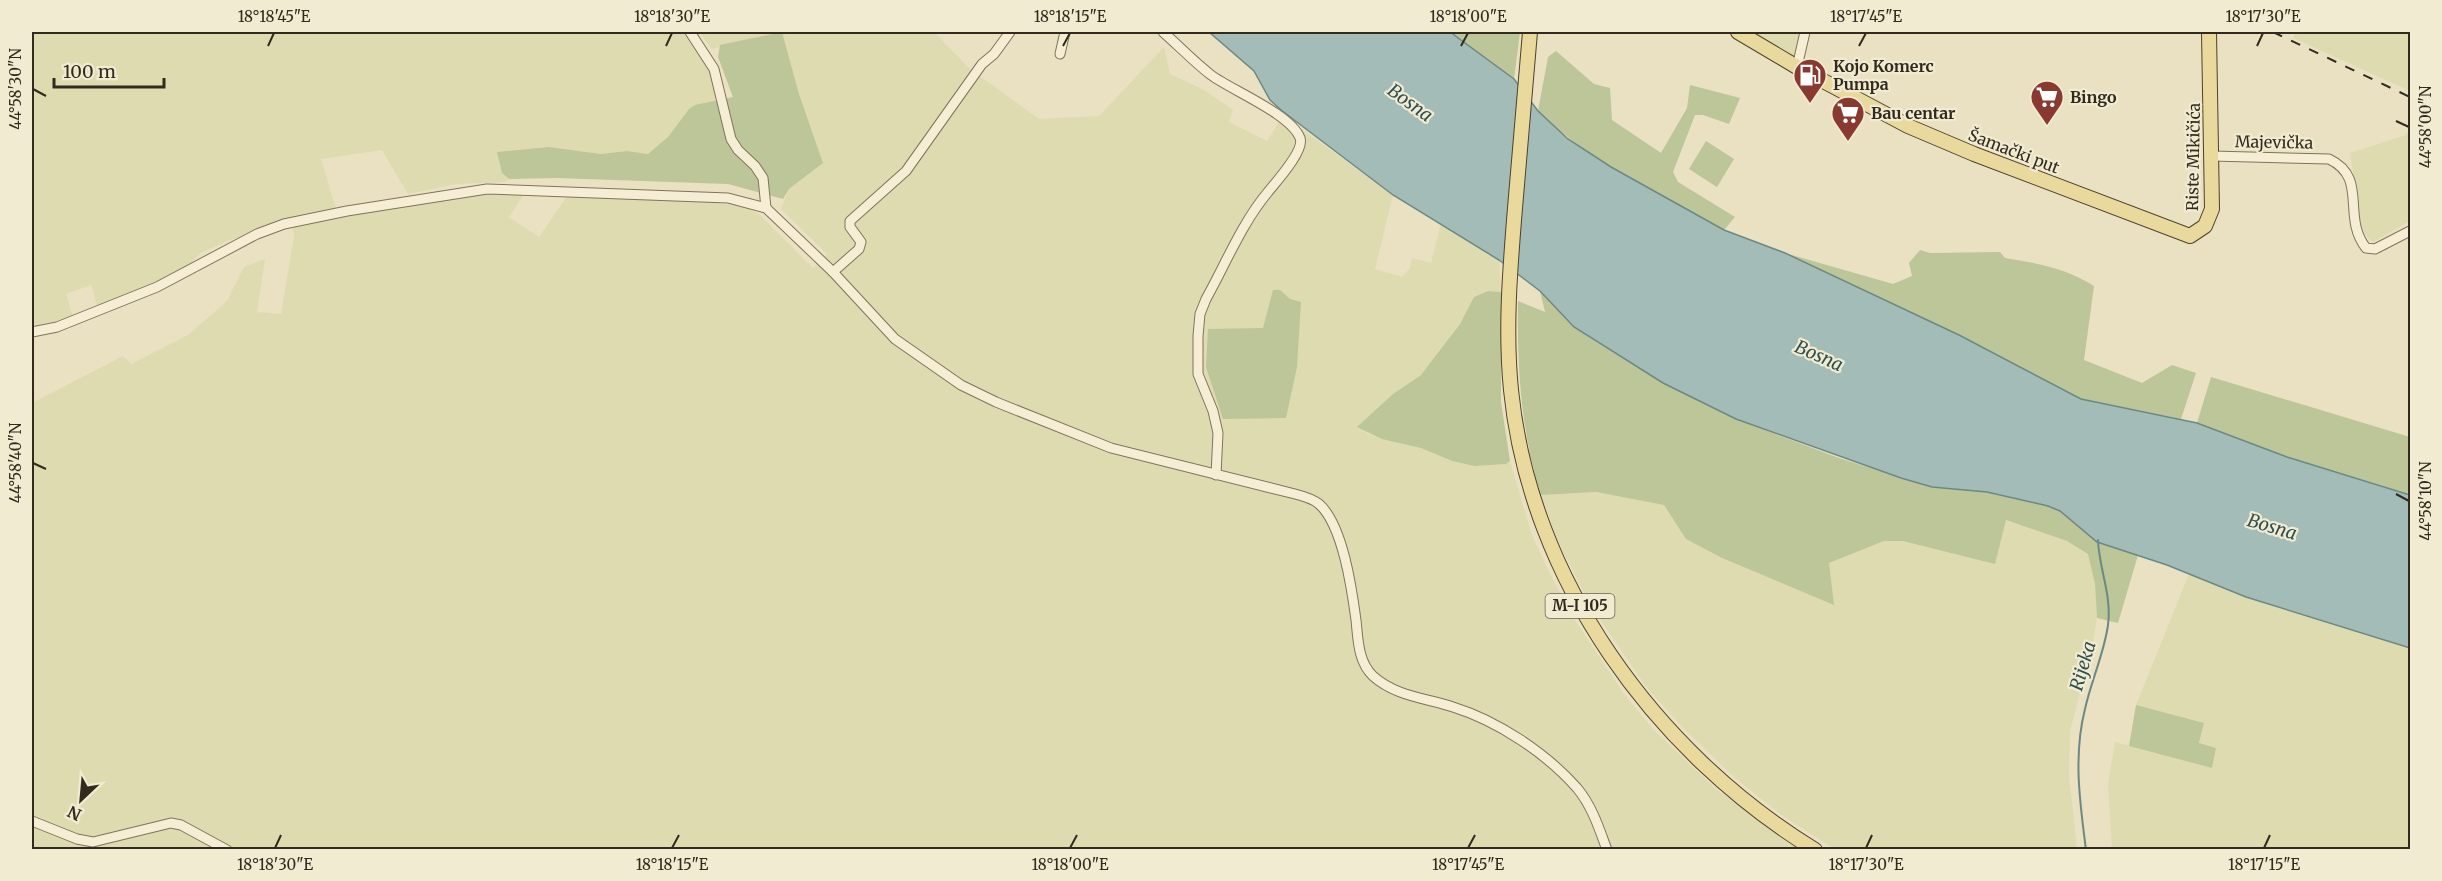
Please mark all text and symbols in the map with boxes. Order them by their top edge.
text: 18°18'45"E [238,7,311,26]
text: 18°18'30"E [634,7,710,26]
text: 18°18'15"E [1034,7,1107,26]
text: 18°18'00"E [1430,7,1507,26]
text: 18°17'45"E [1830,7,1902,26]
text: 18°17'30"E [2225,7,2301,26]
text: 44°58'30"N [6,48,25,130]
scale bar [54,51,164,89]
place label: Kojo Komerc Pumpa [1833,56,1934,94]
fuel station icon: Kojo Komerc Pumpa [1792,57,1828,104]
text: 100 m [63,60,116,83]
water label: Bosna [1383,79,1437,127]
supermarket icon: Bingo [2029,79,2065,126]
text: 44°58'00"N [2416,85,2435,168]
place label: Bingo [2070,87,2117,107]
supermarket icon: Bau centar [1830,95,1866,142]
street label: Riste Mikičića [2182,102,2204,211]
place label: Bau centar [1871,103,1956,123]
street label: Šamački put [1966,124,2063,178]
street label: Majevička [2235,131,2314,153]
water label: Bosna [1792,335,1847,376]
text: 44°58'40"N [6,422,25,503]
text: 44°58'10"N [2416,461,2435,541]
water label: Bosna [2245,508,2300,545]
road number: M-I 105 [1546,594,1614,618]
water label: Rijeka [2064,638,2101,693]
north arrow [51,770,111,830]
text: N [64,802,84,825]
text: 18°18'30"E [237,855,313,874]
text: 18°18'15"E [636,855,709,874]
text: 18°18'00"E [1032,855,1109,874]
text: 18°17'45"E [1432,855,1504,874]
text: 18°17'30"E [1828,855,1904,874]
text: 18°17'15"E [2228,855,2300,874]

